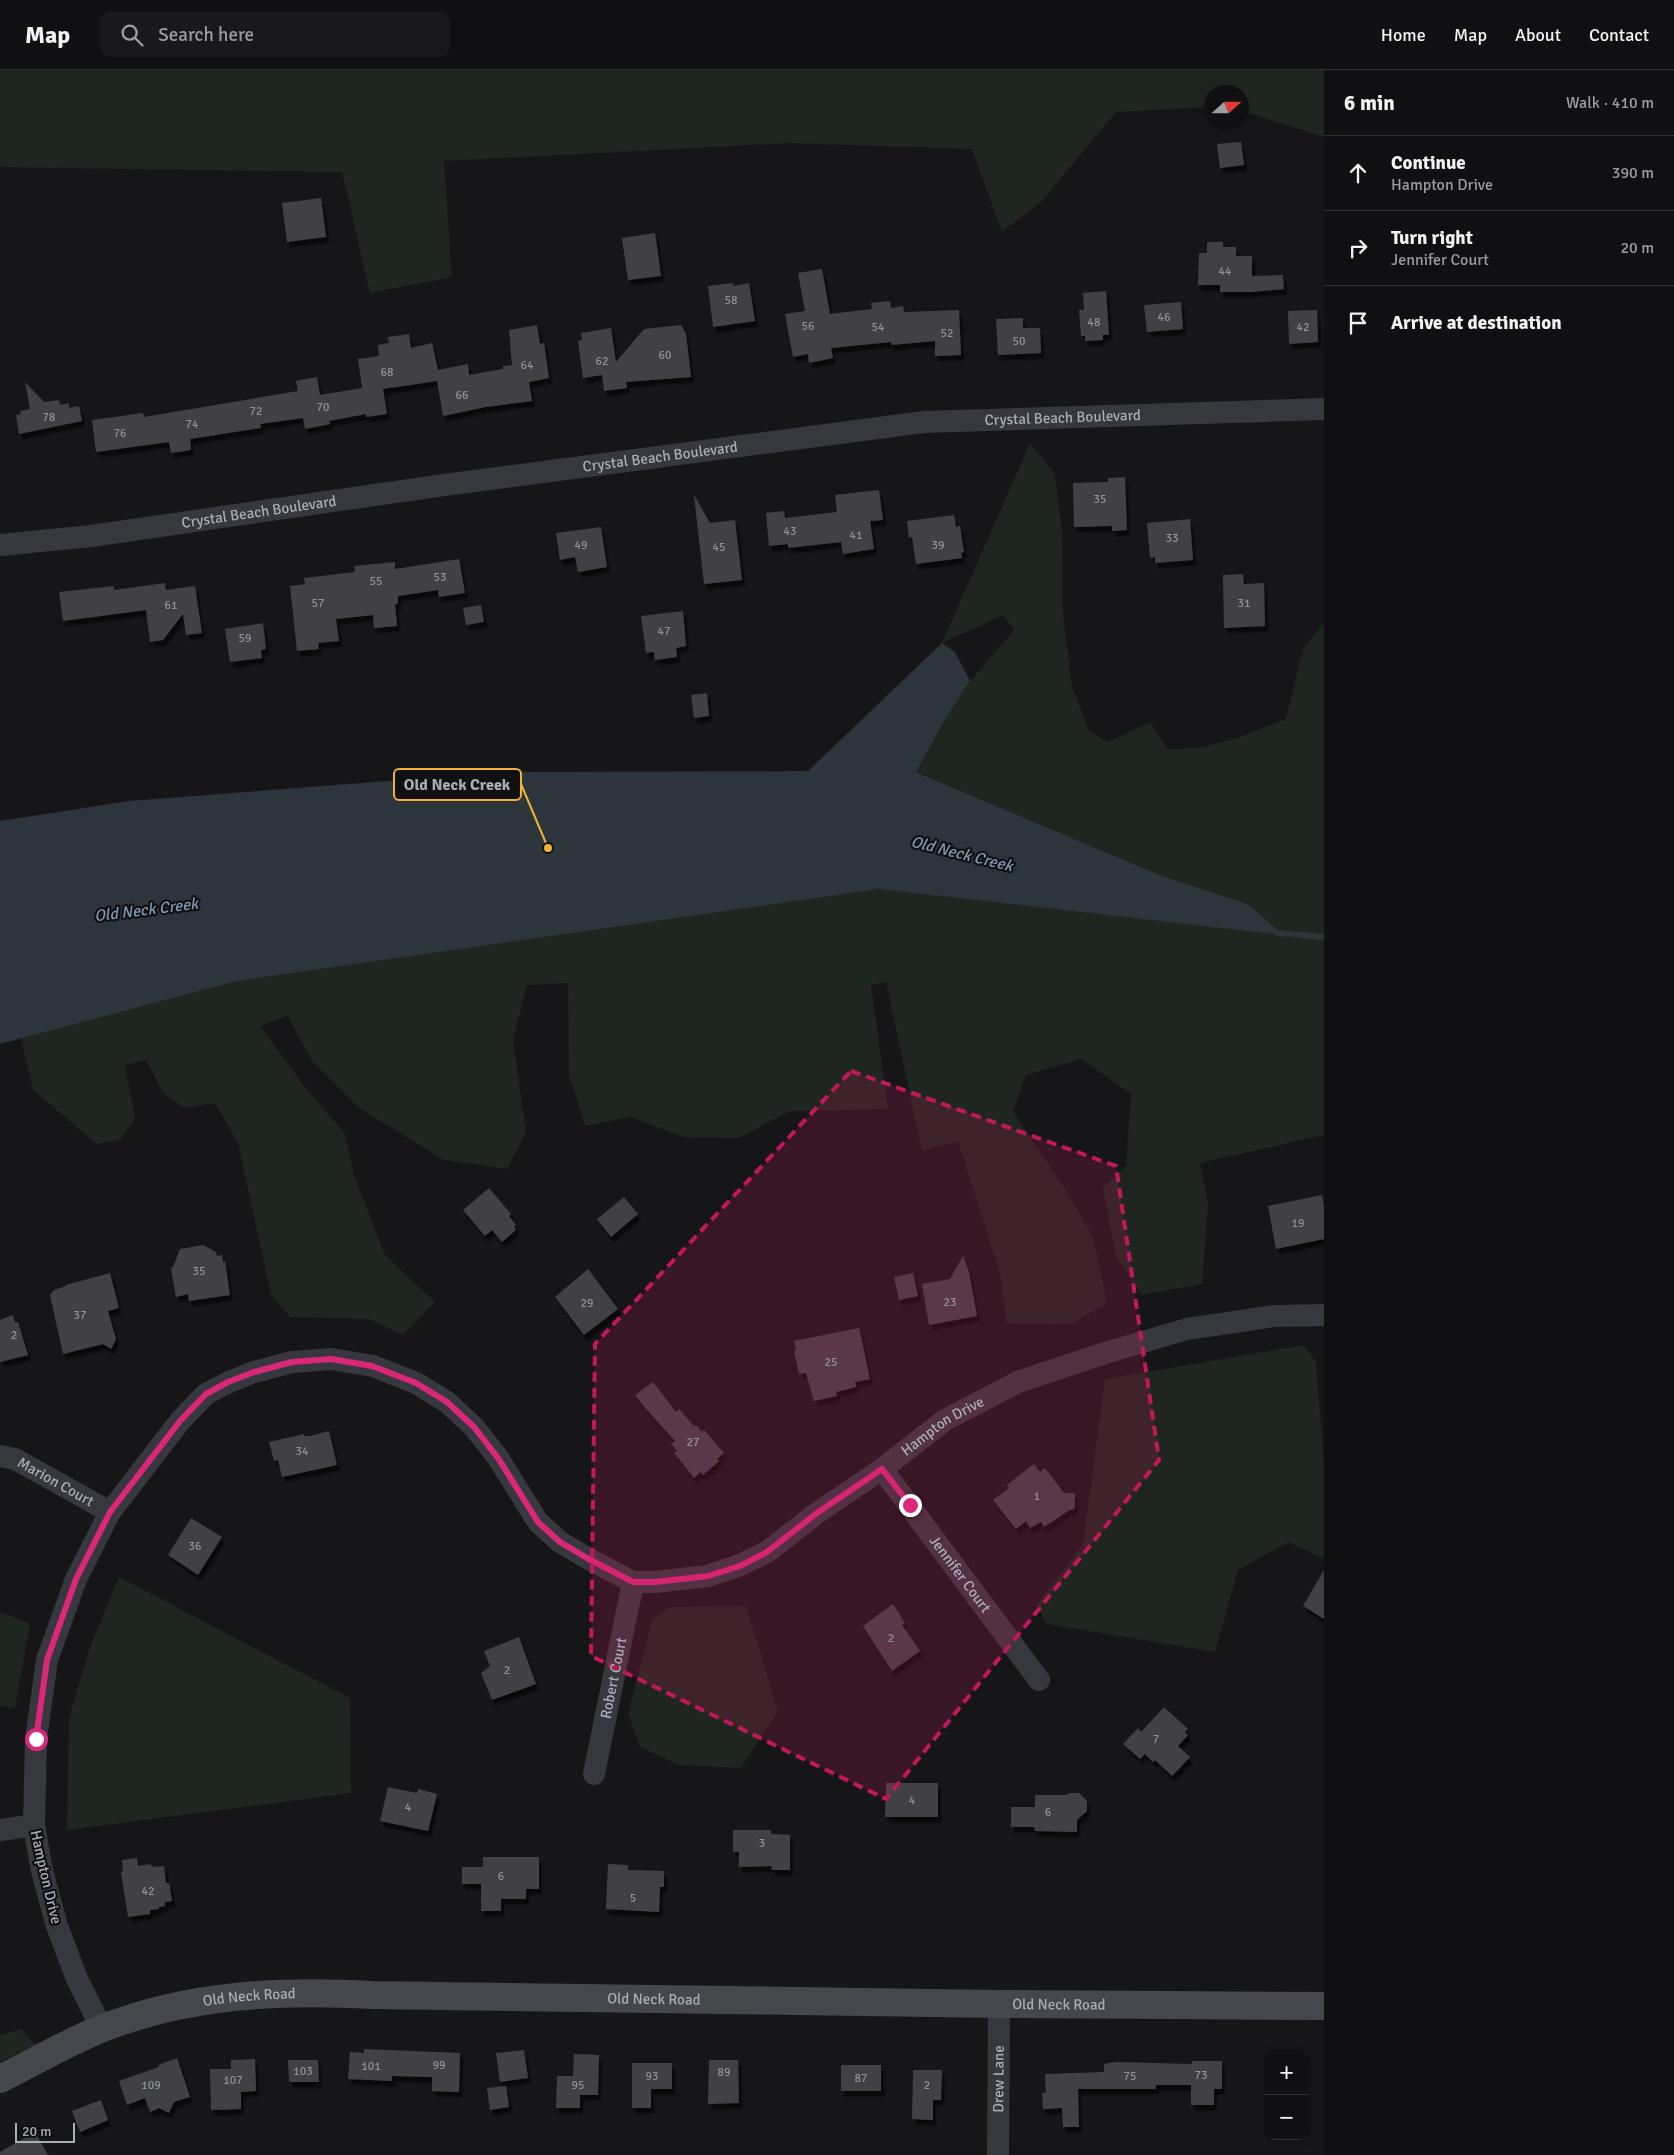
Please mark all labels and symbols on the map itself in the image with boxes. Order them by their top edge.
north arrow [1204,85,1249,130]
house number: 44 [1219,264,1232,279]
house number: 58 [725,293,737,308]
house number: 46 [1158,310,1170,325]
house number: 48 [1088,315,1100,330]
house number: 56 [802,319,814,334]
house number: 54 [872,320,885,335]
house number: 42 [1297,320,1309,335]
house number: 52 [941,326,953,341]
house number: 50 [1013,334,1025,349]
house number: 60 [659,348,671,363]
house number: 62 [596,354,608,369]
house number: 64 [521,358,534,373]
house number: 68 [381,365,393,380]
house number: 66 [456,388,468,403]
house number: 70 [317,400,329,415]
house number: 72 [250,404,262,419]
street label: Crystal Beach Boulevard [984,406,1141,429]
house number: 78 [43,410,55,425]
house number: 74 [186,417,199,432]
house number: 76 [114,426,126,441]
street label: Crystal Beach Boulevard [581,438,739,476]
street label: Crystal Beach Boulevard [180,492,338,532]
house number: 35 [1094,492,1106,507]
house number: 43 [784,524,796,539]
house number: 41 [850,528,862,543]
house number: 33 [1166,531,1178,546]
house number: 49 [575,538,587,553]
house number: 39 [932,538,944,553]
house number: 45 [713,540,725,555]
house number: 53 [434,570,446,585]
house number: 55 [370,574,382,589]
house number: 57 [312,596,324,611]
house number: 31 [1238,596,1250,611]
house number: 61 [165,598,177,613]
house number: 47 [658,624,670,639]
house number: 59 [239,631,251,646]
callout: Old Neck Creek [394,769,521,800]
text: Old Neck Creek [404,775,511,795]
water label: Old Neck Creek [909,832,1017,877]
water label: Old Neck Creek [93,893,201,926]
house number: 19 [1292,1216,1304,1231]
house number: 35 [193,1264,205,1279]
house number: 23 [944,1295,956,1310]
house number: 29 [581,1296,593,1311]
house number: 37 [74,1308,86,1323]
house number: 2 [11,1328,17,1343]
house number: 25 [825,1355,837,1370]
street label: Hampton Drive [898,1392,987,1460]
house number: 27 [687,1435,699,1450]
house number: 34 [296,1444,309,1459]
street label: Marion Court [14,1453,97,1510]
house number: 1 [1034,1489,1040,1504]
route end [899,1494,922,1517]
street label: Jennifer Court [926,1532,995,1616]
house number: 36 [189,1539,201,1554]
house number: 2 [888,1631,894,1646]
street label: Robert Court [596,1636,631,1720]
house number: 2 [504,1663,510,1678]
route start [25,1728,48,1751]
house number: 7 [1153,1732,1159,1747]
house number: 4 [909,1793,916,1808]
house number: 4 [405,1800,412,1815]
house number: 6 [1045,1805,1051,1820]
street label: Hampton Drive [26,1828,66,1926]
house number: 3 [759,1836,765,1851]
house number: 6 [498,1869,504,1884]
house number: 42 [142,1884,154,1899]
house number: 5 [630,1891,636,1906]
street label: Old Neck Road [201,1984,296,2010]
street label: Old Neck Road [607,1989,701,2009]
street label: Old Neck Road [1012,1995,1106,2014]
street label: Drew Lane [989,2045,1008,2113]
house number: 99 [433,2058,445,2073]
house number: 101 [361,2059,381,2074]
house number: 103 [293,2064,313,2079]
house number: 89 [718,2065,730,2080]
house number: 73 [1195,2068,1207,2083]
house number: 93 [646,2069,658,2084]
house number: 75 [1124,2069,1136,2084]
house number: 87 [855,2071,867,2086]
house number: 107 [223,2073,243,2088]
house number: 109 [141,2078,161,2093]
house number: 95 [572,2078,584,2093]
house number: 2 [924,2078,930,2093]
scale bar [15,2120,75,2143]

